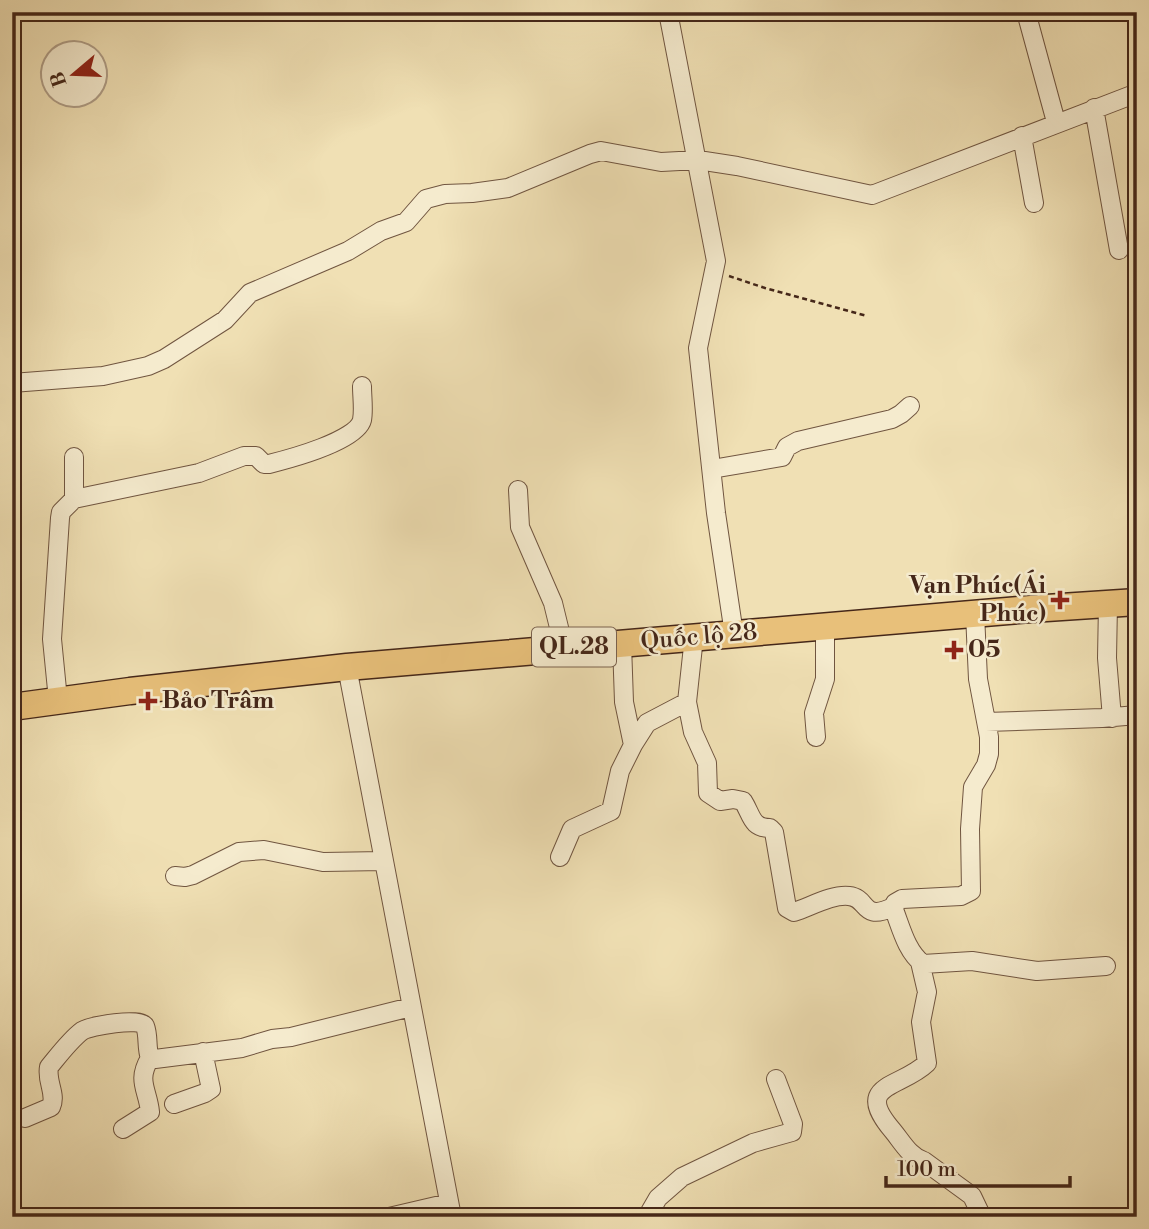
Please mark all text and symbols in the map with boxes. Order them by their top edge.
north arrow [38,38,108,108]
text: B [45,69,73,90]
place label: Vạn Phúc(Ái Phúc) [908,569,1046,629]
marker: Vạn Phúc(Ái Phúc) [1052,592,1068,608]
street label: Quốc lộ 28 [639,617,759,657]
road number: QL.28 [532,628,616,666]
place label: 05 [968,635,1000,665]
marker: 05 [946,642,962,658]
place label: Bảo Trâm [162,686,274,716]
marker: Bảo Trâm [140,693,156,709]
scale bar [886,1145,1070,1189]
text: 100 m [897,1157,956,1183]

